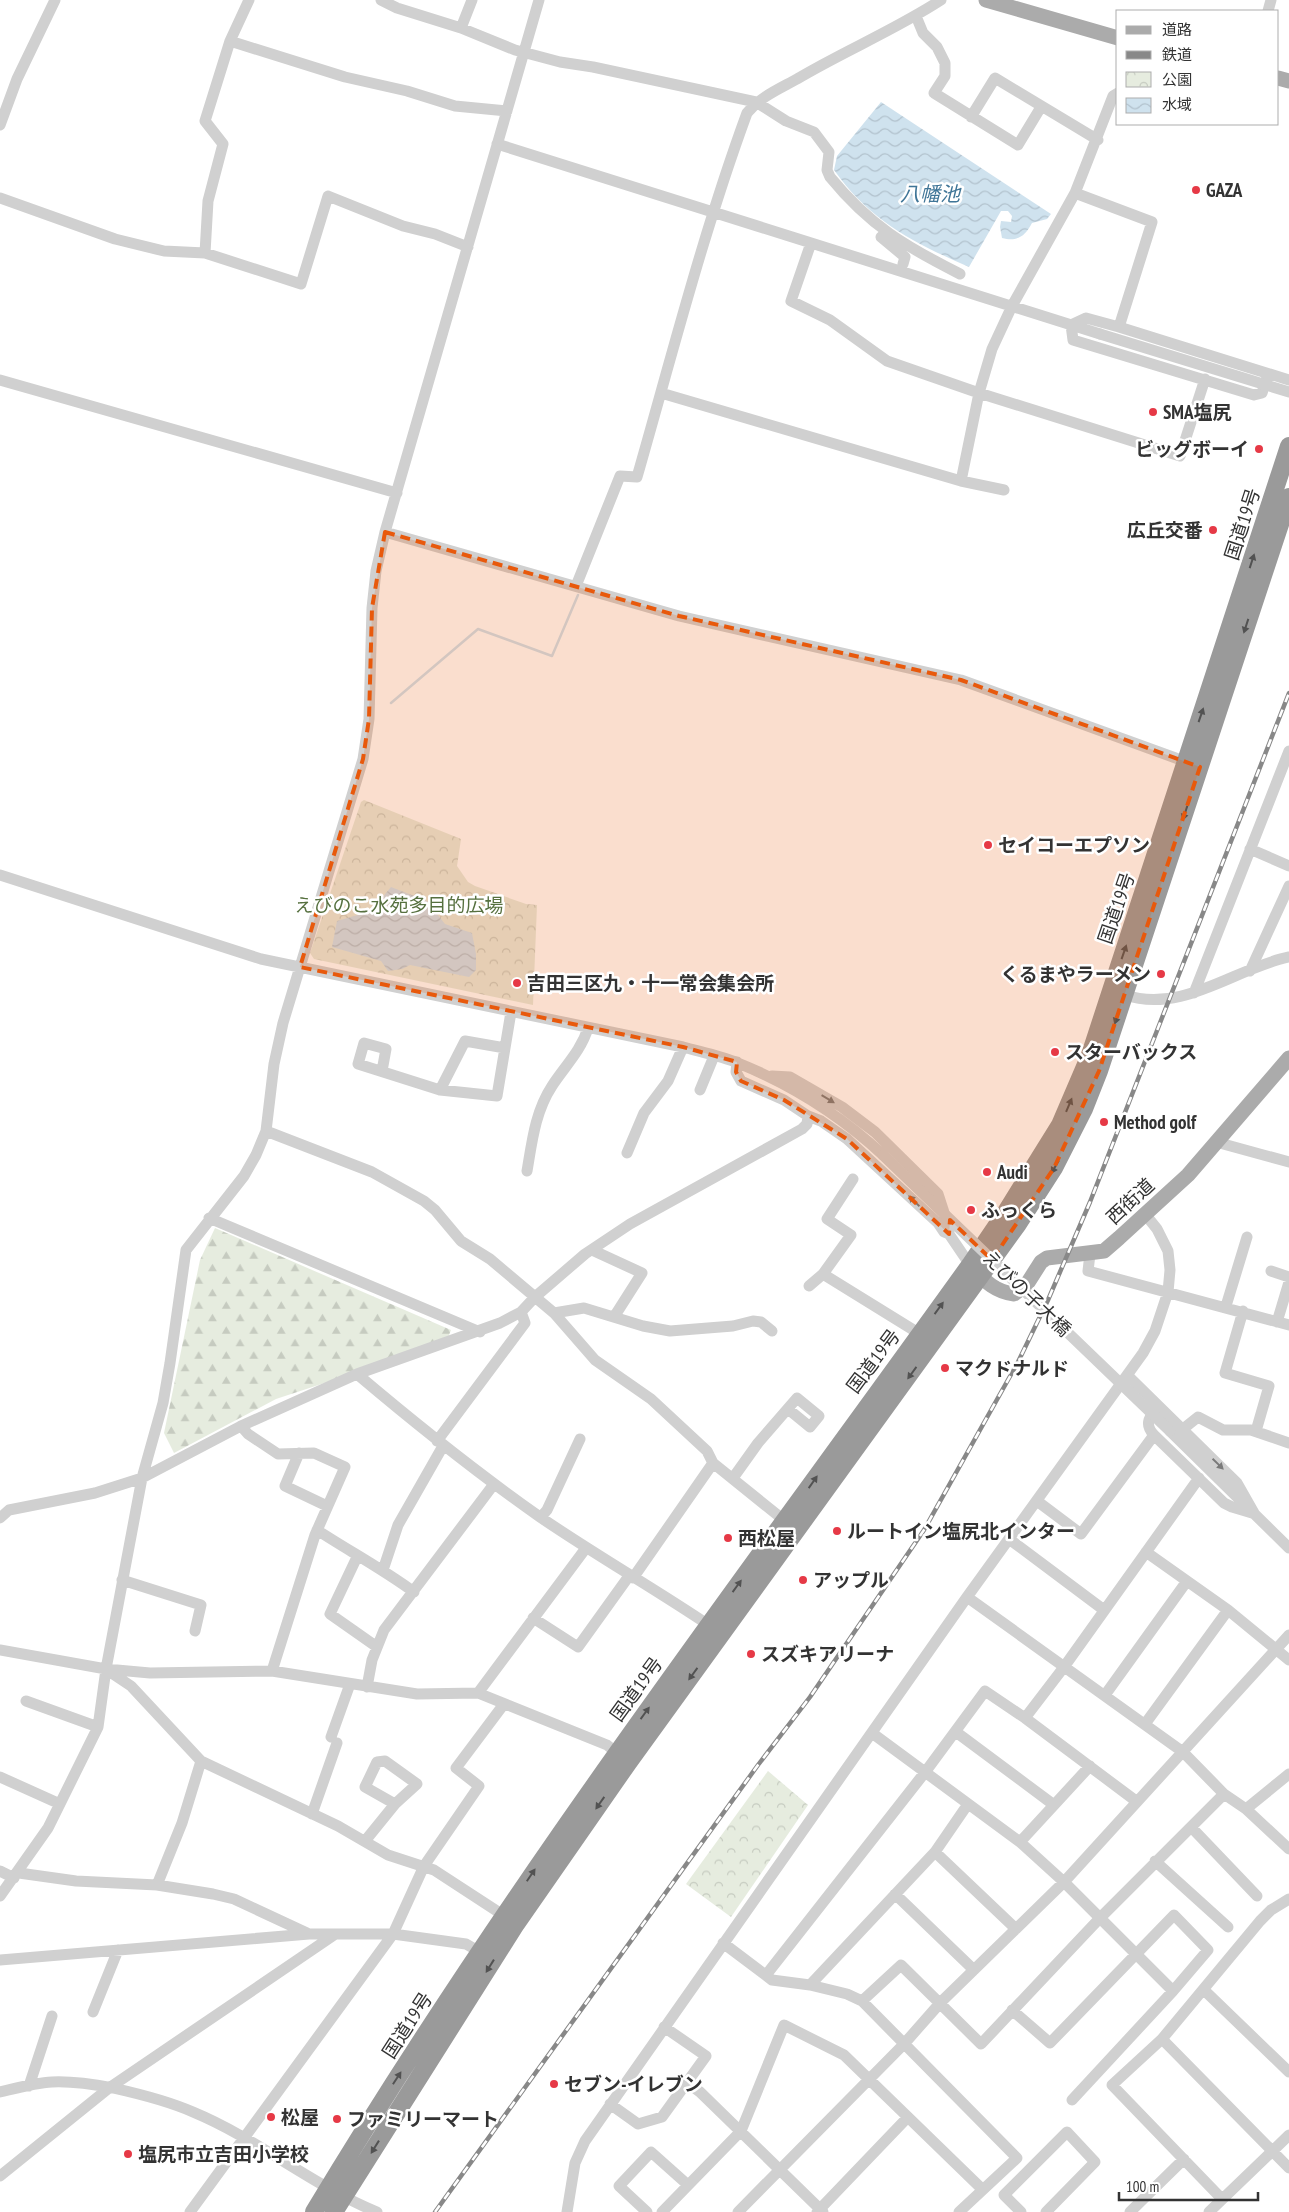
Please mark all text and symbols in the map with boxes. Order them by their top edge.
legend [1116,10,1279,125]
text: 道路 [1162,20,1192,39]
text: 鉄道 [1162,45,1192,64]
text: 公園 [1162,70,1192,89]
text: 水域 [1162,95,1192,114]
place label: GAZA [1206,178,1243,202]
water label: 八幡池 [900,181,962,207]
marker: GAZA [1190,184,1202,196]
place label: SMA塩尻 [1163,400,1231,424]
marker: SMA塩尻 [1147,406,1159,418]
place label: ビッグボーイ [1135,437,1249,461]
marker: ビッグボーイ [1253,443,1265,455]
street label: 国道19号 [1219,485,1265,563]
place label: 広丘交番 [1127,518,1203,542]
marker: 広丘交番 [1207,524,1219,536]
one-way arrow [1249,554,1257,569]
one-way arrow [1242,619,1250,634]
one-way arrow [1197,708,1205,723]
one-way arrow [1180,806,1188,821]
place label: セイコーエプソン [998,833,1150,857]
marker: セイコーエプソン [982,839,994,851]
street label: 国道19号 [1093,869,1139,947]
park label: えびのこ水苑多目的広場 [294,893,504,917]
one-way arrow [1120,944,1128,959]
place label: くるまやラーメン [1000,962,1151,986]
marker: くるまやラーメン [1155,968,1167,980]
place label: 吉田三区九・十一常会集会所 [527,971,774,995]
marker: 吉田三区九・十一常会集会所 [511,977,523,989]
one-way arrow [1113,1010,1121,1025]
place label: スターバックス [1065,1040,1197,1064]
marker: スターバックス [1049,1046,1061,1058]
one-way arrow [822,1094,835,1103]
one-way arrow [1066,1098,1074,1112]
place label: Method golf [1114,1110,1197,1134]
marker: Method golf [1098,1116,1110,1128]
place label: Audi [996,1160,1028,1184]
one-way arrow [1050,1160,1059,1173]
marker: Audi [981,1166,993,1178]
street label: 西街道 [1101,1173,1159,1229]
one-way arrow [909,1195,921,1207]
place label: ふっくら [981,1198,1057,1222]
marker: ふっくら [965,1204,977,1216]
street label: えびの子大橋 [978,1245,1076,1341]
one-way arrow [934,1301,944,1314]
street label: 国道19号 [841,1324,905,1398]
place label: マクドナルド [955,1356,1069,1380]
marker: マクドナルド [939,1362,951,1374]
one-way arrow [907,1366,917,1380]
one-way arrow [1212,1457,1224,1469]
one-way arrow [808,1475,818,1488]
place label: ルートイン塩尻北インター [847,1519,1075,1543]
marker: ルートイン塩尻北インター [831,1525,843,1537]
place label: 西松屋 [738,1526,795,1550]
marker: 西松屋 [722,1532,734,1544]
place label: アップル [813,1568,889,1592]
marker: アップル [797,1574,809,1586]
one-way arrow [732,1580,743,1593]
place label: スズキアリーナ [761,1642,894,1666]
marker: スズキアリーナ [745,1648,757,1660]
street label: 国道19号 [605,1652,667,1726]
one-way arrow [688,1667,698,1680]
one-way arrow [640,1706,650,1720]
one-way arrow [595,1796,605,1810]
one-way arrow [526,1868,536,1882]
one-way arrow [486,1959,495,1972]
street label: 国道19号 [377,1987,437,2063]
one-way arrow [393,2072,402,2085]
place label: セブン-イレブン [564,2072,703,2096]
marker: セブン-イレブン [548,2078,560,2090]
place label: 松屋 [281,2105,319,2129]
place label: ファミリーマート [347,2107,499,2131]
marker: 松屋 [265,2111,277,2123]
marker: ファミリーマート [331,2113,343,2125]
one-way arrow [371,2141,380,2154]
place label: 塩尻市立吉田小学校 [138,2142,309,2166]
marker: 塩尻市立吉田小学校 [122,2148,134,2160]
scale bar [1119,2170,1258,2202]
text: 100 m [1126,2177,1159,2196]

